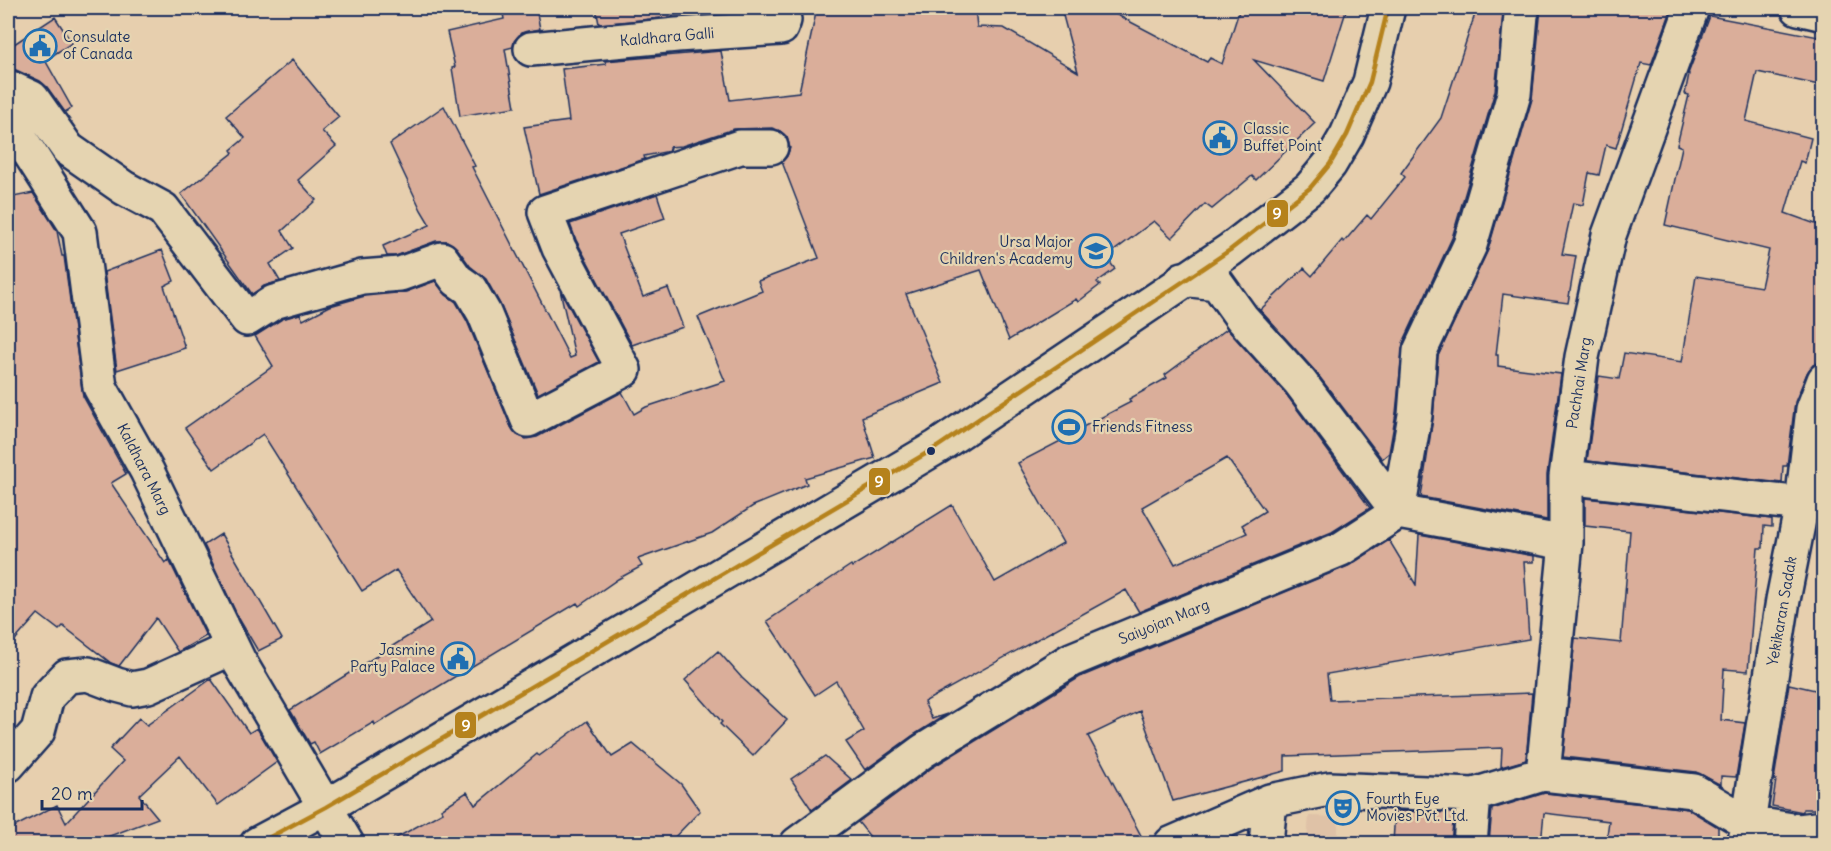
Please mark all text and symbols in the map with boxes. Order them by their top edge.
street label: Kaldhara Galli [619,23,715,50]
place label: Consulate of Canada [63,27,133,63]
public building icon: Consulate of Canada [22,28,58,64]
place label: Classic Buffet Point [1243,119,1322,155]
public building icon: Classic Buffet Point [1202,120,1238,156]
line badge: 9 [1266,199,1289,228]
text: 9 [1272,203,1282,223]
place label: Ursa Major Children's Academy [939,232,1073,268]
school or university icon: Ursa Major Children's Academy [1078,233,1114,269]
street label: Pachhai Marg [1562,336,1595,430]
sports icon: Friends Fitness [1051,409,1087,445]
place label: Friends Fitness [1092,417,1193,436]
street label: Kaldhara Marg [113,420,176,518]
unlabelled marker [925,445,937,457]
line badge: 9 [868,467,891,496]
text: 9 [874,471,884,491]
street label: Yekikaran Sadak [1763,554,1801,667]
street label: Saiyojan Marg [1116,595,1212,648]
place label: Jasmine Party Palace [350,640,435,676]
public building icon: Jasmine Party Palace [440,641,476,677]
line badge: 9 [454,711,477,739]
text: 9 [461,715,471,735]
scale bar [42,773,142,811]
text: 20 m [51,782,93,805]
place label: Fourth Eye Movies Pvt. Ltd. [1366,789,1468,825]
theatre icon: Fourth Eye Movies Pvt. Ltd. [1325,790,1361,826]

